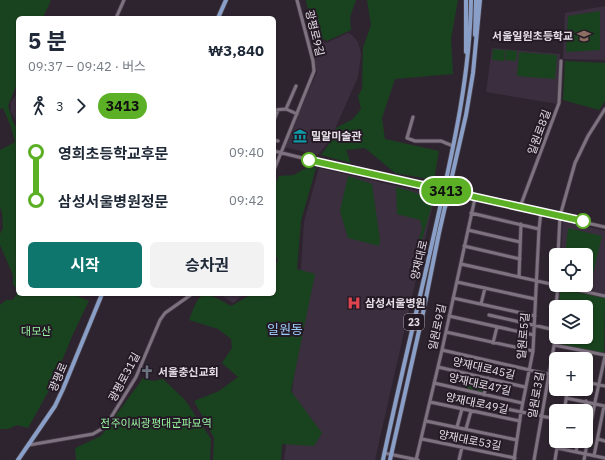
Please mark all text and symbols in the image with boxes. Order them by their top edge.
street label: 광평로9길 [303,8,327,58]
text: 5 분 [28,26,67,55]
school or university icon: 서울일원초등학교 [576,28,592,44]
place label: 서울일원초등학교 [492,29,573,43]
text: ₩3,840 [208,41,264,60]
text: 09:37 – 09:42 · 버스 [28,58,146,75]
icon: walk [28,95,50,117]
icon: forward [70,95,92,117]
text: 3413 [106,97,139,115]
text: 3 [56,98,64,115]
street label: 일원로8길 [524,107,554,157]
museum icon: 밀알미술관 [292,128,308,144]
place label: 밀알미술관 [311,129,362,143]
text: 영희초등학교후문 [58,144,168,163]
text: 09:40 [229,144,264,161]
unlabelled marker [301,152,317,168]
line badge: 3413 [418,178,474,204]
text: 3413 [429,182,463,200]
text: 삼성서울병원정문 [58,192,168,211]
text: 09:42 [229,192,264,209]
unlabelled marker [575,213,591,229]
street label: 양재대로 [408,239,430,281]
button: 시작 [28,242,142,288]
button: 승차권 [150,242,264,288]
map controls [549,248,593,448]
button: locate [549,248,593,292]
hospital icon: 삼성서울병원 [346,295,362,311]
place label: 삼성서울병원 [365,296,426,310]
button: layers [549,300,593,344]
street label: 일원로9길 [425,303,449,351]
street label: 일원로5길 [514,312,532,360]
road number: 23 [404,314,424,330]
district label: 일원동 [267,321,303,338]
park label: 대모산 [21,324,51,338]
street label: 광평로31길 [105,350,143,404]
button: + [549,352,593,396]
street label: 양재대로45길 [451,354,517,382]
street label: 광평로 [46,360,70,394]
church icon: 서울충신교회 [139,364,155,380]
place label: 서울충신교회 [158,365,219,379]
street label: 양재대로47길 [447,370,513,398]
street label: 일원로3길 [525,371,547,419]
street label: 양재대로49길 [444,390,510,416]
button: − [549,404,593,448]
park label: 전주이씨광평대군파묘역 [100,416,212,430]
street label: 양재대로53길 [437,427,503,453]

